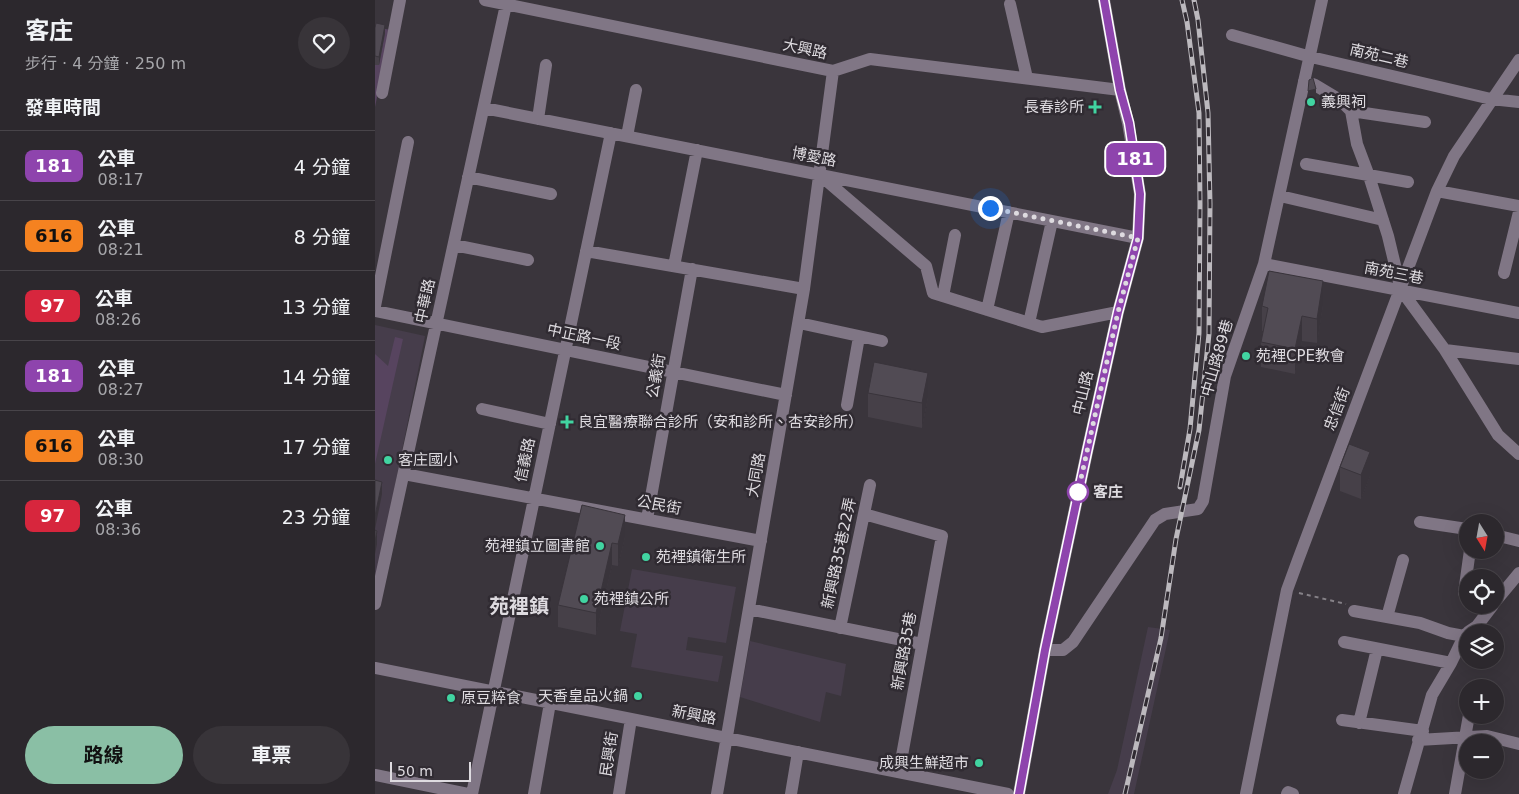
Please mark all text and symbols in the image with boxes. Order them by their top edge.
text: 客庄 [25,17,73,45]
button: heart [298,17,350,69]
street label: 大興路 [781,36,829,62]
street label: 南苑二巷 [1348,40,1410,72]
text: 步行 · 4 分鐘 · 250 m [25,54,186,73]
place label: 義興祠 [1321,93,1366,111]
text: 發車時間 [25,96,101,118]
marker: 義興祠 [1305,96,1317,108]
place label: 長春診所 [1024,98,1084,116]
marker: 長春診所 [1088,100,1102,114]
line badge: 181 [1106,143,1164,175]
street label: 博愛路 [790,144,838,170]
text: 公車 [98,147,136,169]
text: 181 [1116,148,1154,169]
text: 181 [35,155,73,176]
text: 4 分鐘 [294,156,350,178]
text: 08:17 [98,170,144,189]
your location [978,196,1003,221]
text: 公車 [98,217,136,239]
text: 616 [35,225,73,246]
text: 8 分鐘 [294,226,350,248]
text: 08:21 [98,240,144,259]
street label: 南苑三巷 [1363,258,1425,288]
street label: 中華路 [412,277,438,325]
text: 公車 [95,287,133,309]
text: 97 [40,295,65,316]
text: 13 分鐘 [282,296,350,318]
text: 08:26 [95,310,141,329]
street label: 中山路89巷 [1197,318,1237,398]
street label: 中正路一段 [545,320,623,354]
place label: 苑裡CPE教會 [1256,347,1345,365]
marker: 苑裡CPE教會 [1240,350,1252,362]
street label: 公義街 [643,352,669,400]
text: 公車 [98,357,136,379]
text: 181 [35,365,73,386]
text: 14 分鐘 [282,366,350,388]
street label: 中山路 [1069,369,1097,417]
text: 08:27 [98,380,144,399]
street label: 忠信街 [1321,385,1353,433]
place label: 良宜醫療聯合診所（安和診所、杏安診所） [578,413,863,431]
marker: 良宜醫療聯合診所（安和診所、杏安診所） [560,415,574,429]
text: 公車 [98,427,136,449]
text: 616 [35,435,73,456]
text: 17 分鐘 [282,436,350,458]
street label: 信義路 [512,436,538,484]
text: 08:30 [98,450,144,469]
place label: 客庄國小 [398,451,458,469]
street label: 大同路 [743,451,769,499]
marker: 客庄國小 [382,454,394,466]
marker: 客庄 [1067,481,1089,503]
place label: 客庄 [1093,483,1123,501]
street label: 公民街 [635,492,683,518]
street label: 新興路35巷22弄 [818,496,860,610]
text: 公車 [95,497,133,519]
text: 97 [40,505,65,526]
text: 23 分鐘 [282,506,350,528]
north arrow [1459,514,1504,559]
map controls [1459,514,1504,779]
text: 08:36 [95,520,141,539]
place label: 苑裡鎮立圖書館 [485,537,590,555]
marker: 苑裡鎮立圖書館 [594,540,606,552]
place label: 苑裡鎮衛生所 [656,548,746,566]
marker: 苑裡鎮衛生所 [640,551,652,563]
button: locate [1459,569,1504,614]
place label: 苑裡鎮公所 [594,590,669,608]
marker: 苑裡鎮公所 [578,593,590,605]
district label: 苑裡鎮 [489,594,549,618]
street label: 新興路35巷 [888,610,920,692]
button: layers [1459,624,1504,669]
button: + [1459,679,1504,724]
place label: 天香皇品火鍋 [538,687,628,705]
place label: 原豆粹食 [461,689,521,707]
marker: 天香皇品火鍋 [632,690,644,702]
marker: 原豆粹食 [445,692,457,704]
street label: 新興路 [670,702,718,728]
button: 路線 [25,726,183,784]
button: 車票 [193,726,350,784]
street label: 民興街 [597,730,621,778]
button: − [1459,734,1504,779]
place label: 成興生鮮超市 [879,754,969,772]
marker: 成興生鮮超市 [973,757,985,769]
scale bar [390,759,471,782]
text: 50 m [397,763,433,779]

